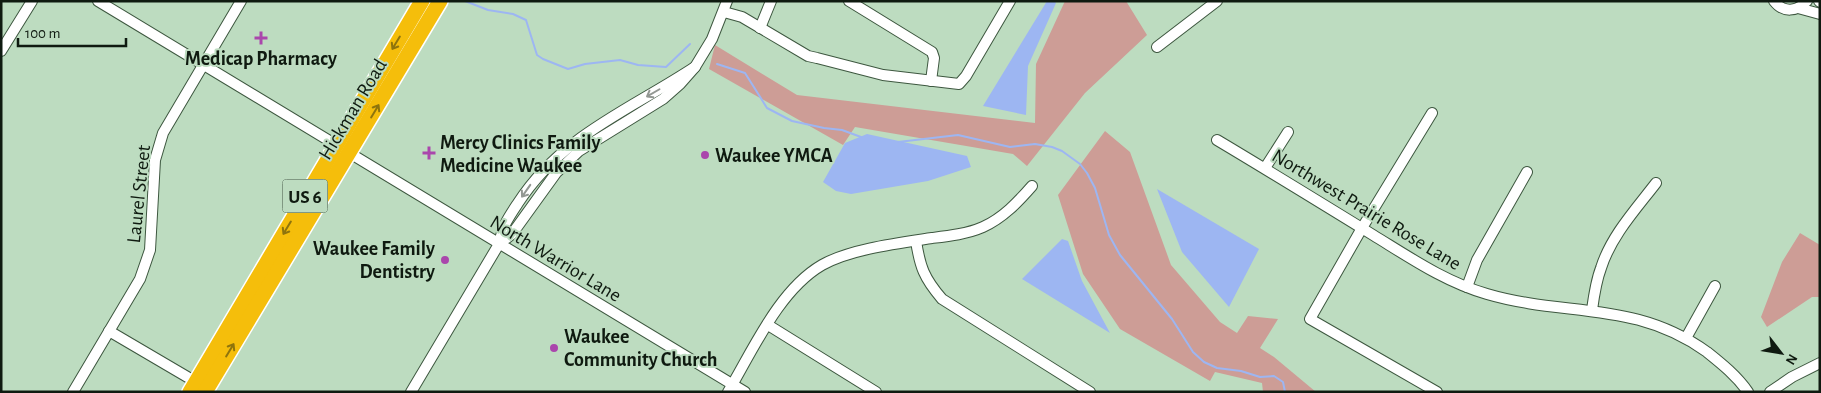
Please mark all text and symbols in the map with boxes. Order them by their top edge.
scale bar [18,15,125,47]
text: 100 m [25,26,60,41]
marker: Medicap Pharmacy [255,32,267,44]
one-way arrow [391,35,401,49]
place label: Medicap Pharmacy [185,49,337,69]
street label: Hickman Road [315,56,391,163]
one-way arrow [647,88,661,98]
one-way arrow [370,105,380,119]
place label: Mercy Clinics Family Medicine Waukee [440,133,601,176]
street label: Laurel Street [124,143,154,244]
marker: Mercy Clinics Family Medicine Waukee [422,146,436,160]
place label: Waukee YMCA [715,146,833,166]
street label: Northwest Prairie Rose Lane [1269,146,1464,274]
marker: Waukee YMCA [699,149,711,161]
road number: US 6 [282,180,328,212]
one-way arrow [521,184,531,198]
street label: North Warrior Lane [486,212,625,306]
one-way arrow [281,220,291,234]
place label: Waukee Family Dentistry [313,239,435,282]
marker: Waukee Family Dentistry [439,254,451,266]
place label: Waukee Community Church [564,327,717,370]
north arrow [1756,328,1806,378]
marker: Waukee Community Church [548,342,560,354]
one-way arrow [226,344,236,358]
text: N [1783,351,1800,367]

